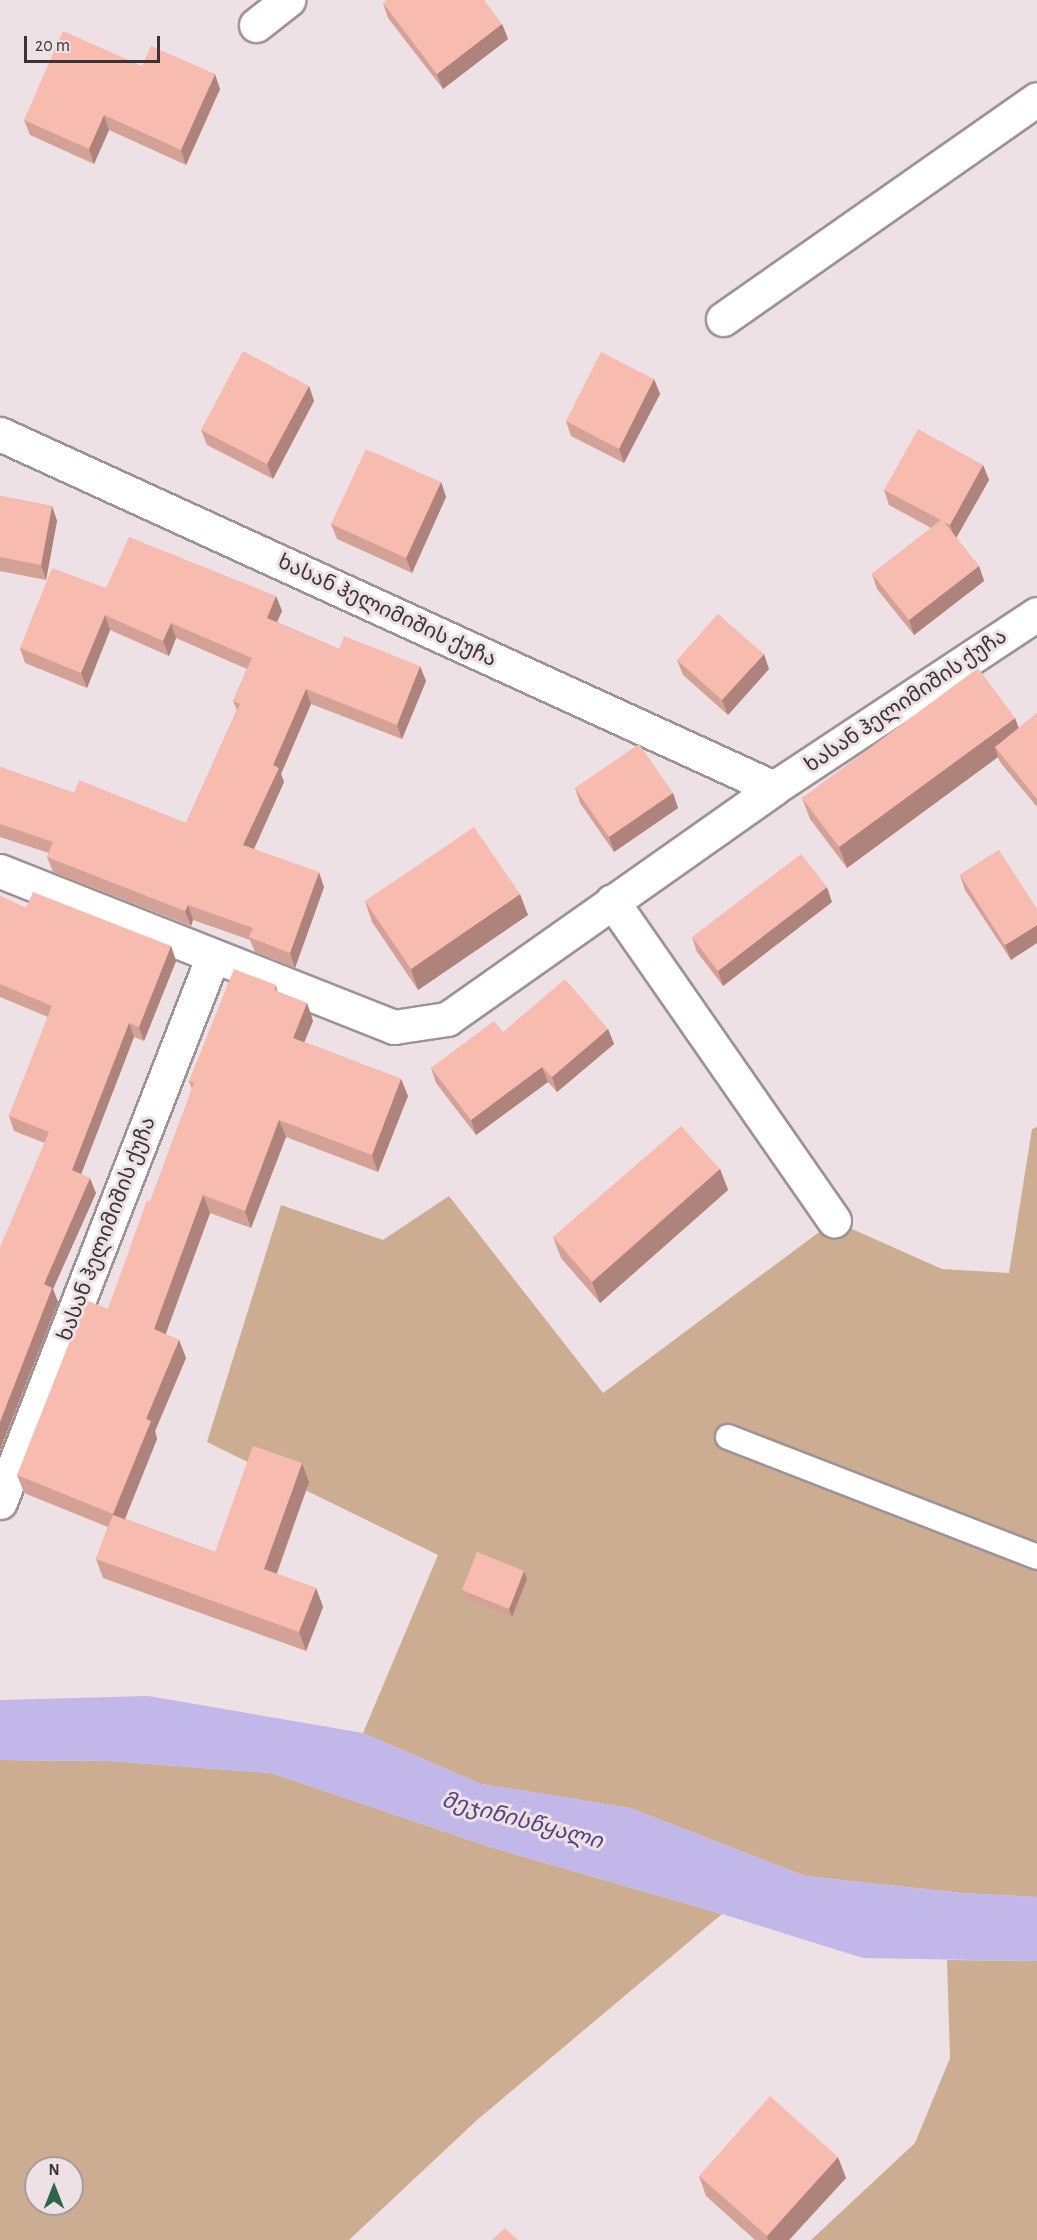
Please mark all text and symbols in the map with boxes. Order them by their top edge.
scale bar [27,24,164,62]
text: 20 m [35,37,70,55]
street label: ხასან ჰელიმიშის ქუჩა [274,549,500,673]
street label: ხასან ჰელიმიშის ქუჩა [800,624,1012,778]
street label: ხასან ჰელიმიშის ქუჩა [53,1113,161,1345]
water label: მეჯინისწყალი [439,1787,605,1855]
north arrow [24,2156,84,2216]
text: N [48,2162,60,2178]

